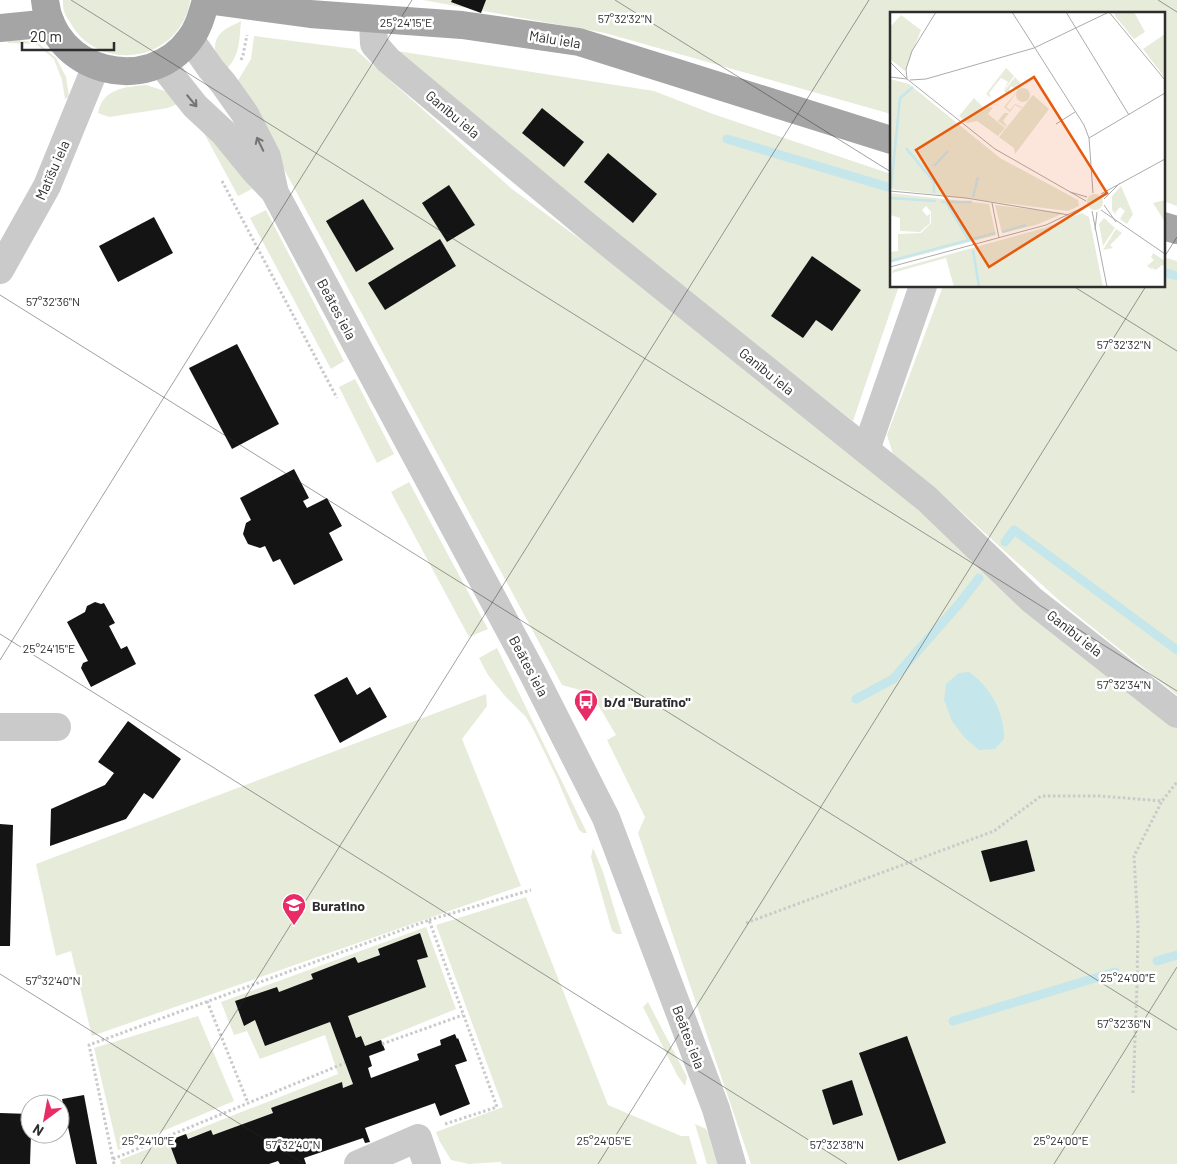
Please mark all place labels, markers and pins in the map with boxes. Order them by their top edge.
bus stop icon: b/d "Buratīno" [573,688,599,722]
place label: b/d "Buratīno" [604,693,691,710]
school or university icon: Buratino [281,892,307,926]
place label: Buratino [312,897,365,914]

